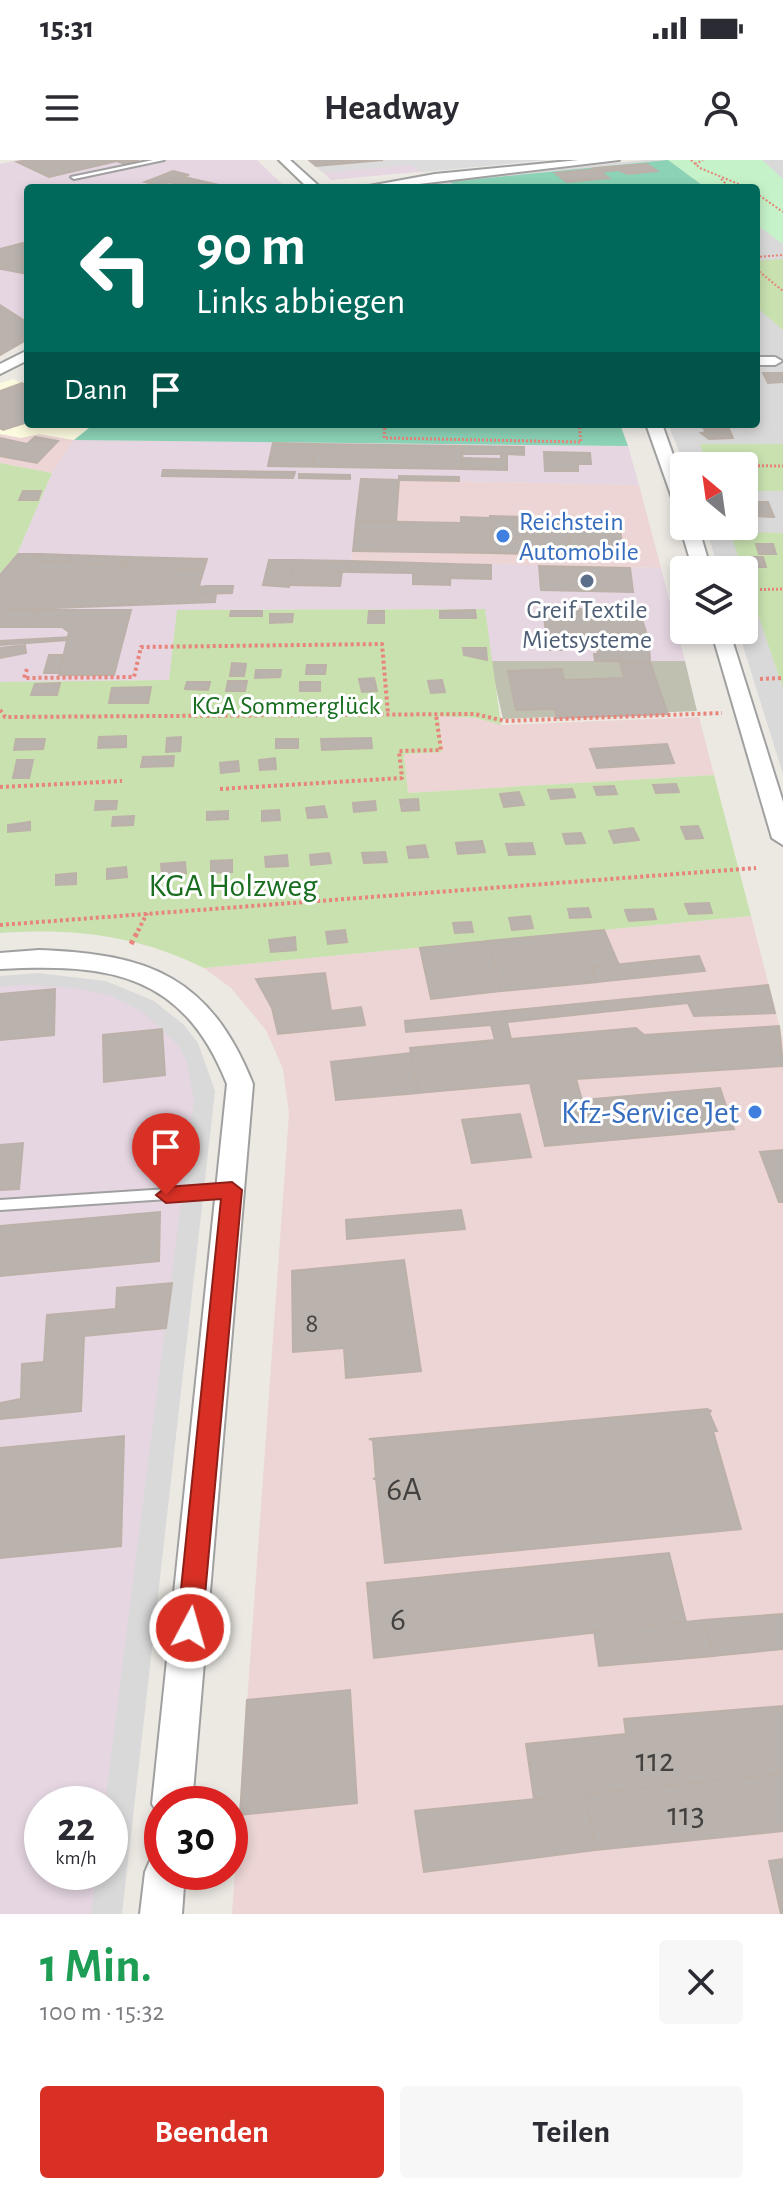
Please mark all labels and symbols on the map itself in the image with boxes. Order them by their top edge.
north arrow [670,452,758,540]
place label: Reichstein Automobile [519,509,639,565]
marker: Reichstein Automobile [494,527,512,545]
marker: Greif Textile Mietsysteme [578,572,596,590]
place label: Greif Textile Mietsysteme [522,597,652,653]
park label: KGA Sommerglück [192,693,381,719]
park label: KGA Holzweg [149,870,318,902]
place label: Kfz-Service Jet [561,1097,739,1129]
marker: Kfz-Service Jet [746,1103,764,1121]
pin [132,1113,200,1195]
house number: 8 [305,1310,319,1338]
house number: 6A [386,1473,422,1507]
position arrow [148,1586,232,1670]
house number: 6 [390,1603,406,1637]
house number: 112 [636,1744,674,1778]
speed limit sign: 30 [144,1786,248,1890]
house number: 113 [667,1798,705,1832]

